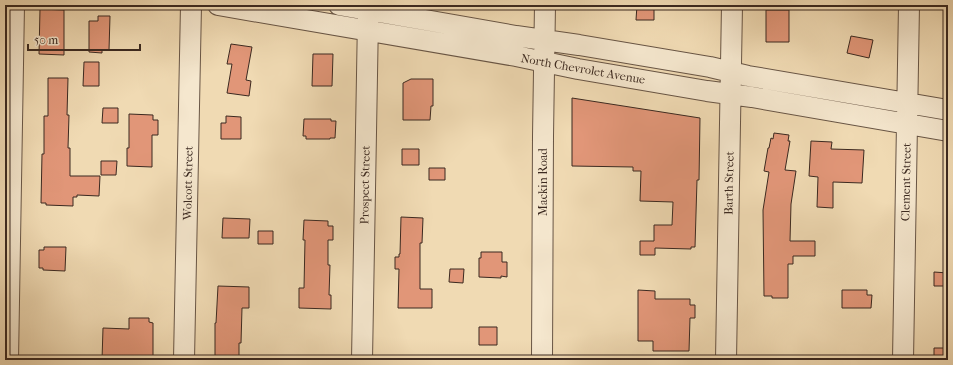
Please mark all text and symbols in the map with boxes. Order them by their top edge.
scale bar [28,26,140,52]
text: 50 m [34,33,58,47]
street label: North Chevrolet Avenue [520,51,646,87]
street label: Clement Street [898,142,914,221]
street label: Wolcott Street [180,145,196,221]
street label: Prospect Street [357,145,373,225]
street label: Mackin Road [536,148,550,216]
street label: Barth Street [721,150,737,215]

